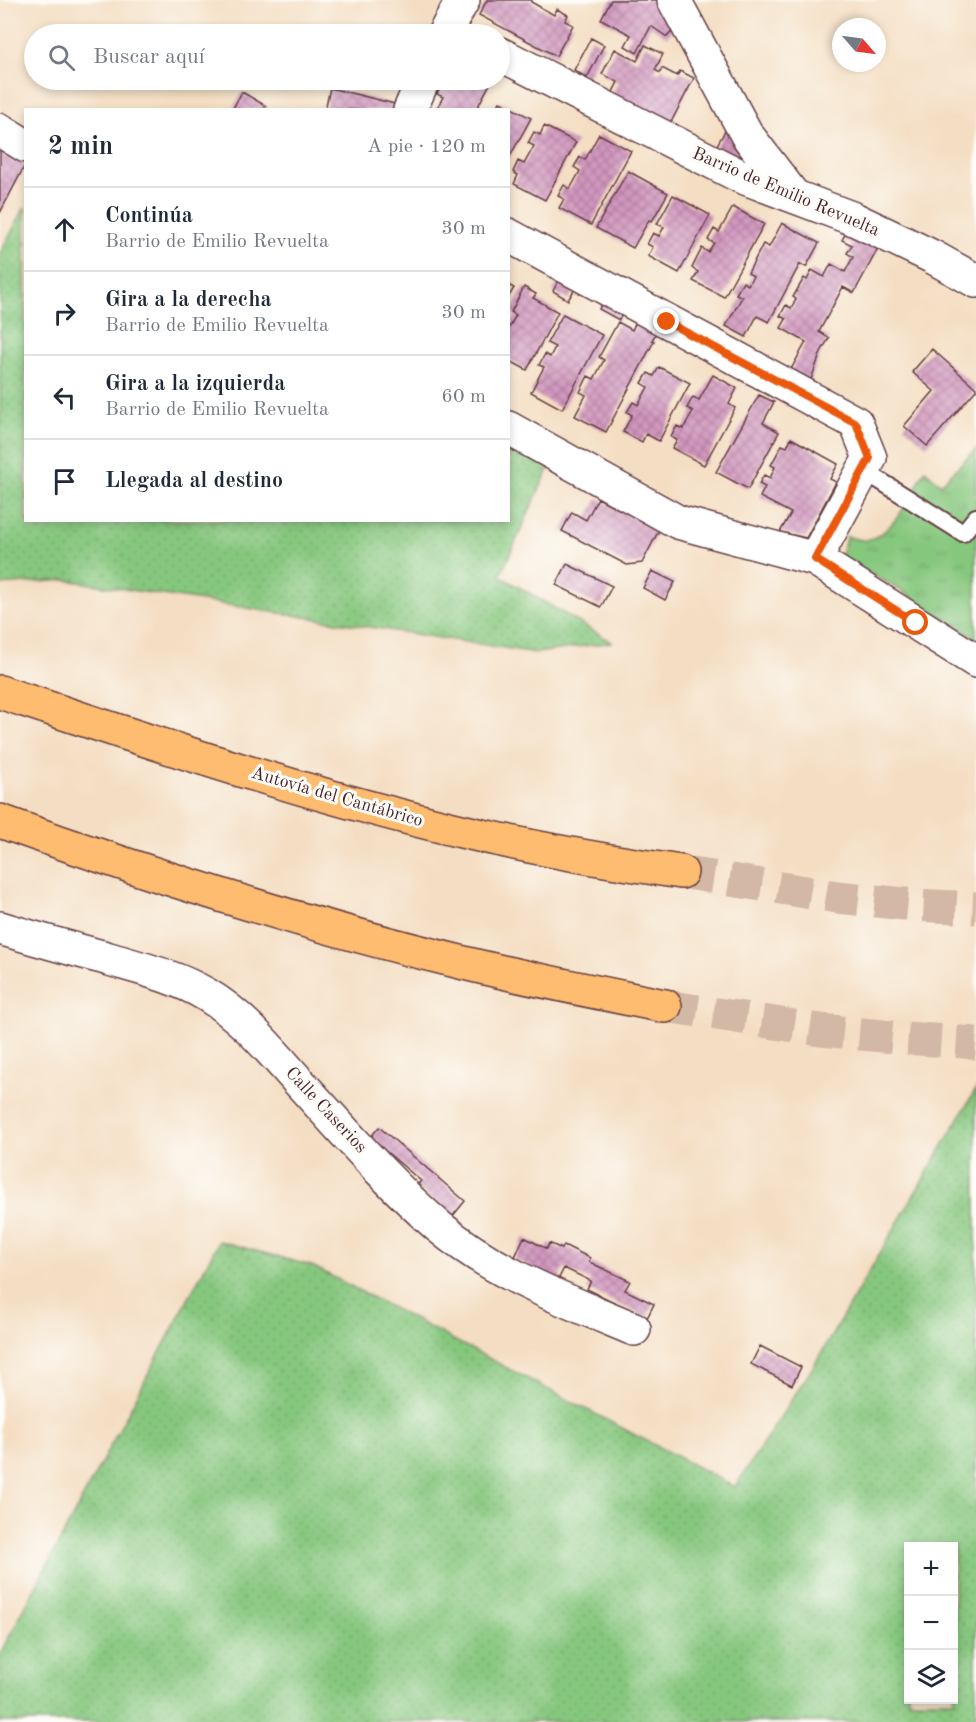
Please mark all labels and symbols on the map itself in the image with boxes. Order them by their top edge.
north arrow [832,18,886,72]
street label: Barrio de Emilio Revuelta [690,144,882,240]
route end [653,308,679,334]
route start [902,609,928,635]
street label: Autovía del Cantábrico [249,764,425,830]
street label: Calle Caserios [282,1064,370,1157]

